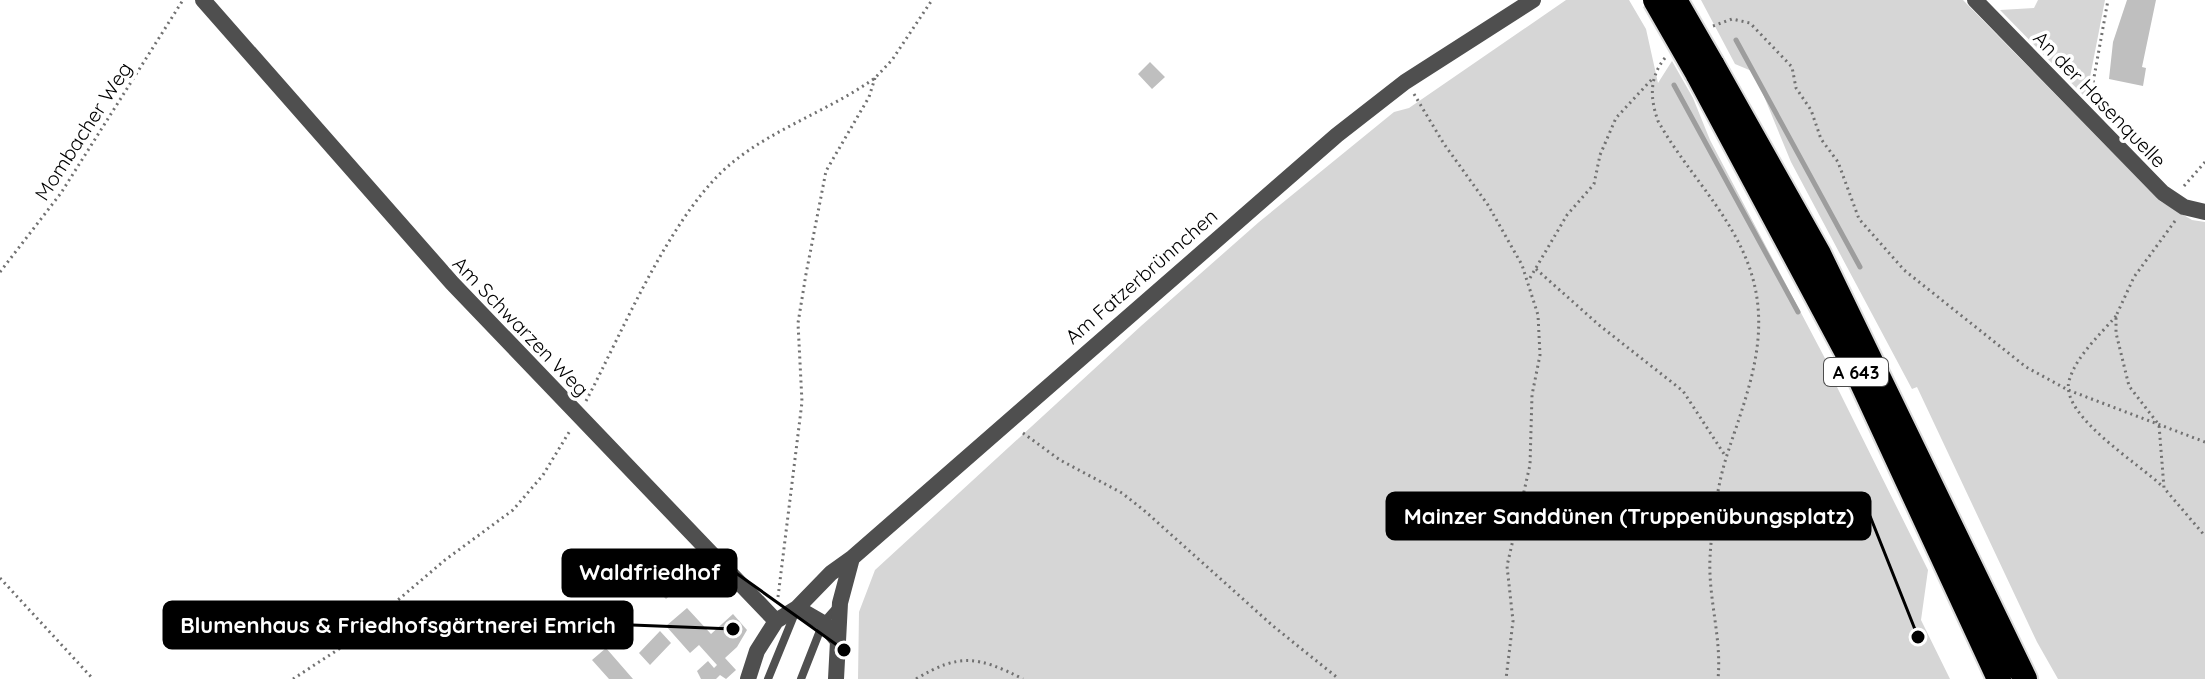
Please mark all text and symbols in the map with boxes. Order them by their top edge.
street label: An der Hasenquelle [2028,25,2172,173]
street label: Mombacher Weg [29,57,137,205]
street label: Am Fatzerbrünnchen [1060,203,1222,349]
street label: Am Schwarzen Weg [448,251,594,401]
road number: A 643 [1824,358,1888,386]
callout: Mainzer Sanddünen (Truppenübungsplatz) [1387,493,1870,539]
text: Mainzer Sanddünen (Truppenübungsplatz) [1404,502,1854,530]
callout: Waldfriedhof [563,550,736,596]
text: Waldfriedhof [579,558,721,586]
callout: Blumenhaus & Friedhofsgärtnerei Emrich [164,602,632,648]
text: Blumenhaus & Friedhofsgärtnerei Emrich [180,611,616,639]

